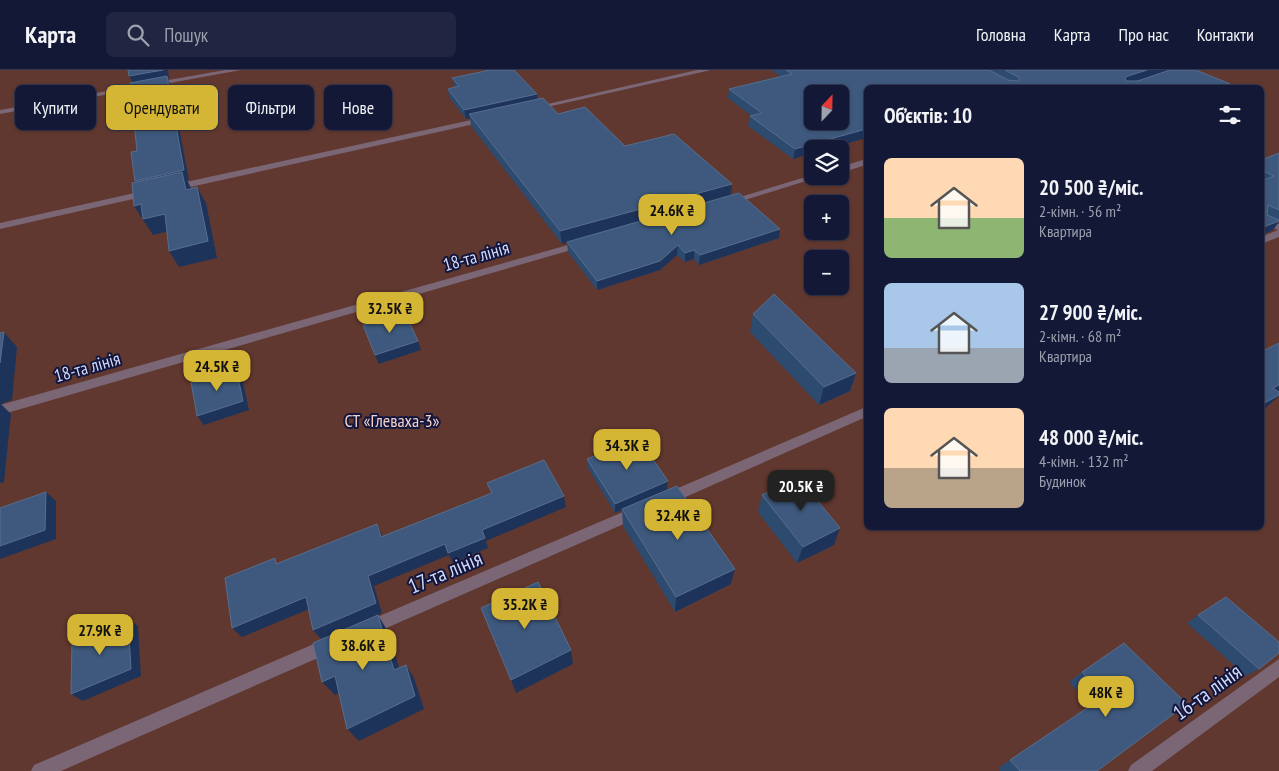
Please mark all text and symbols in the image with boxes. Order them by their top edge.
search box [106,12,456,57]
text: Карта [25,19,76,50]
icon: search [124,21,152,49]
text: Пошук [164,23,208,47]
text: Головна [976,23,1026,46]
text: Карта [1054,23,1091,46]
text: Про нас [1119,23,1169,46]
text: Контакти [1197,23,1254,46]
chip: Купити [15,85,96,130]
chip: Орендувати [106,85,218,130]
chip: Фільтри [228,85,314,130]
chip: Нове [324,85,392,130]
north arrow [804,85,849,130]
map controls [804,85,849,295]
icon: filters [1216,101,1244,129]
text: Об’єктів: 10 [884,102,972,129]
button: layers [804,140,849,185]
text: 20 500 ₴/міс. [1039,174,1143,201]
icon: home [924,178,984,238]
pin: 24.6K ₴ [626,194,718,236]
button: + [804,195,849,240]
text: 24.6K ₴ [649,200,695,220]
text: 2-кімн. · 56 m² [1039,201,1121,221]
text: Квартира [1039,221,1092,241]
street label: 18-та лінія [440,236,512,276]
button: − [804,250,849,295]
pin: 32.5K ₴ [344,292,436,334]
text: 32.5K ₴ [367,298,413,318]
text: 27 900 ₴/міс. [1039,299,1142,326]
icon: home [924,303,984,363]
text: 2-кімн. · 68 m² [1039,326,1121,346]
text: Квартира [1039,346,1092,366]
street label: 18-та лінія [51,347,123,387]
pin: 24.5K ₴ [171,350,263,392]
text: 24.5K ₴ [194,356,240,376]
park label: СТ «Глеваха-3» [344,409,440,432]
text: 48 000 ₴/міс. [1039,424,1143,451]
pin: 34.3K ₴ [581,428,673,471]
icon: home [924,428,984,488]
text: 34.3K ₴ [604,435,650,455]
text: 4-кімн. · 132 m² [1039,451,1129,471]
pin: 20.5K ₴ [755,470,847,512]
text: Будинок [1039,471,1086,491]
text: 20.5K ₴ [778,476,824,496]
pin: 32.4K ₴ [632,498,724,541]
text: 32.4K ₴ [655,505,701,525]
street label: 17-та лінія [404,544,486,600]
pin: 35.2K ₴ [479,588,571,630]
text: 35.2K ₴ [502,594,548,614]
pin: 27.9K ₴ [54,614,146,656]
text: 27.9K ₴ [78,620,122,640]
pin: 38.6K ₴ [317,628,409,671]
text: 38.6K ₴ [340,635,386,655]
street label: 16-та лінія [1167,658,1247,726]
pin: 48K ₴ [1071,676,1141,718]
text: 48K ₴ [1089,682,1123,702]

